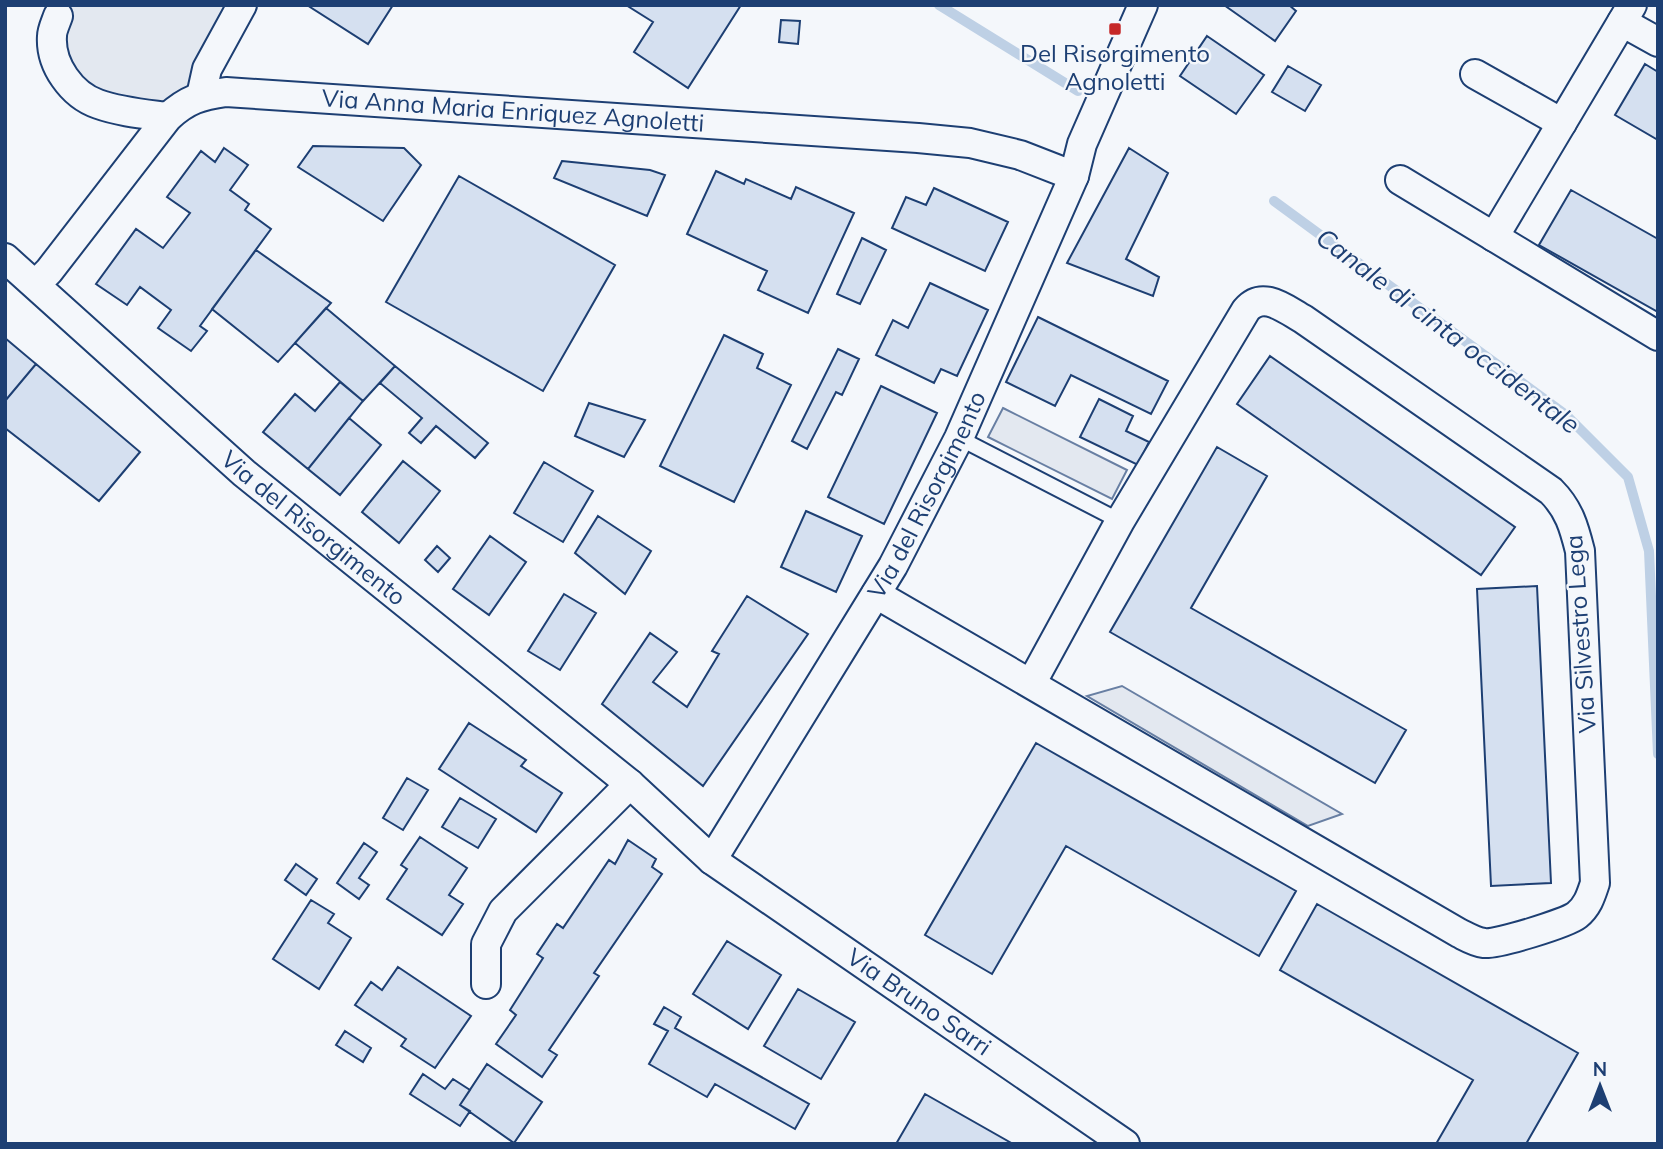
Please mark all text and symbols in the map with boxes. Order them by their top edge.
marker: Del Risorgimento Agnoletti [1107,21,1123,37]
place label: Del Risorgimento Agnoletti [1020,38,1210,96]
street label: Via Anna Maria Enriquez Agnoletti [321,82,705,138]
water label: Canale di cinta occidentale [1310,221,1587,441]
street label: Via del Risorgimento [860,386,992,604]
street label: Via del Risorgimento [215,444,412,611]
street label: Via Silvestro Lega [1558,534,1602,734]
street label: Via Bruno Sarri [841,941,997,1062]
north arrow [1565,1051,1635,1121]
text: N [1593,1057,1607,1081]

